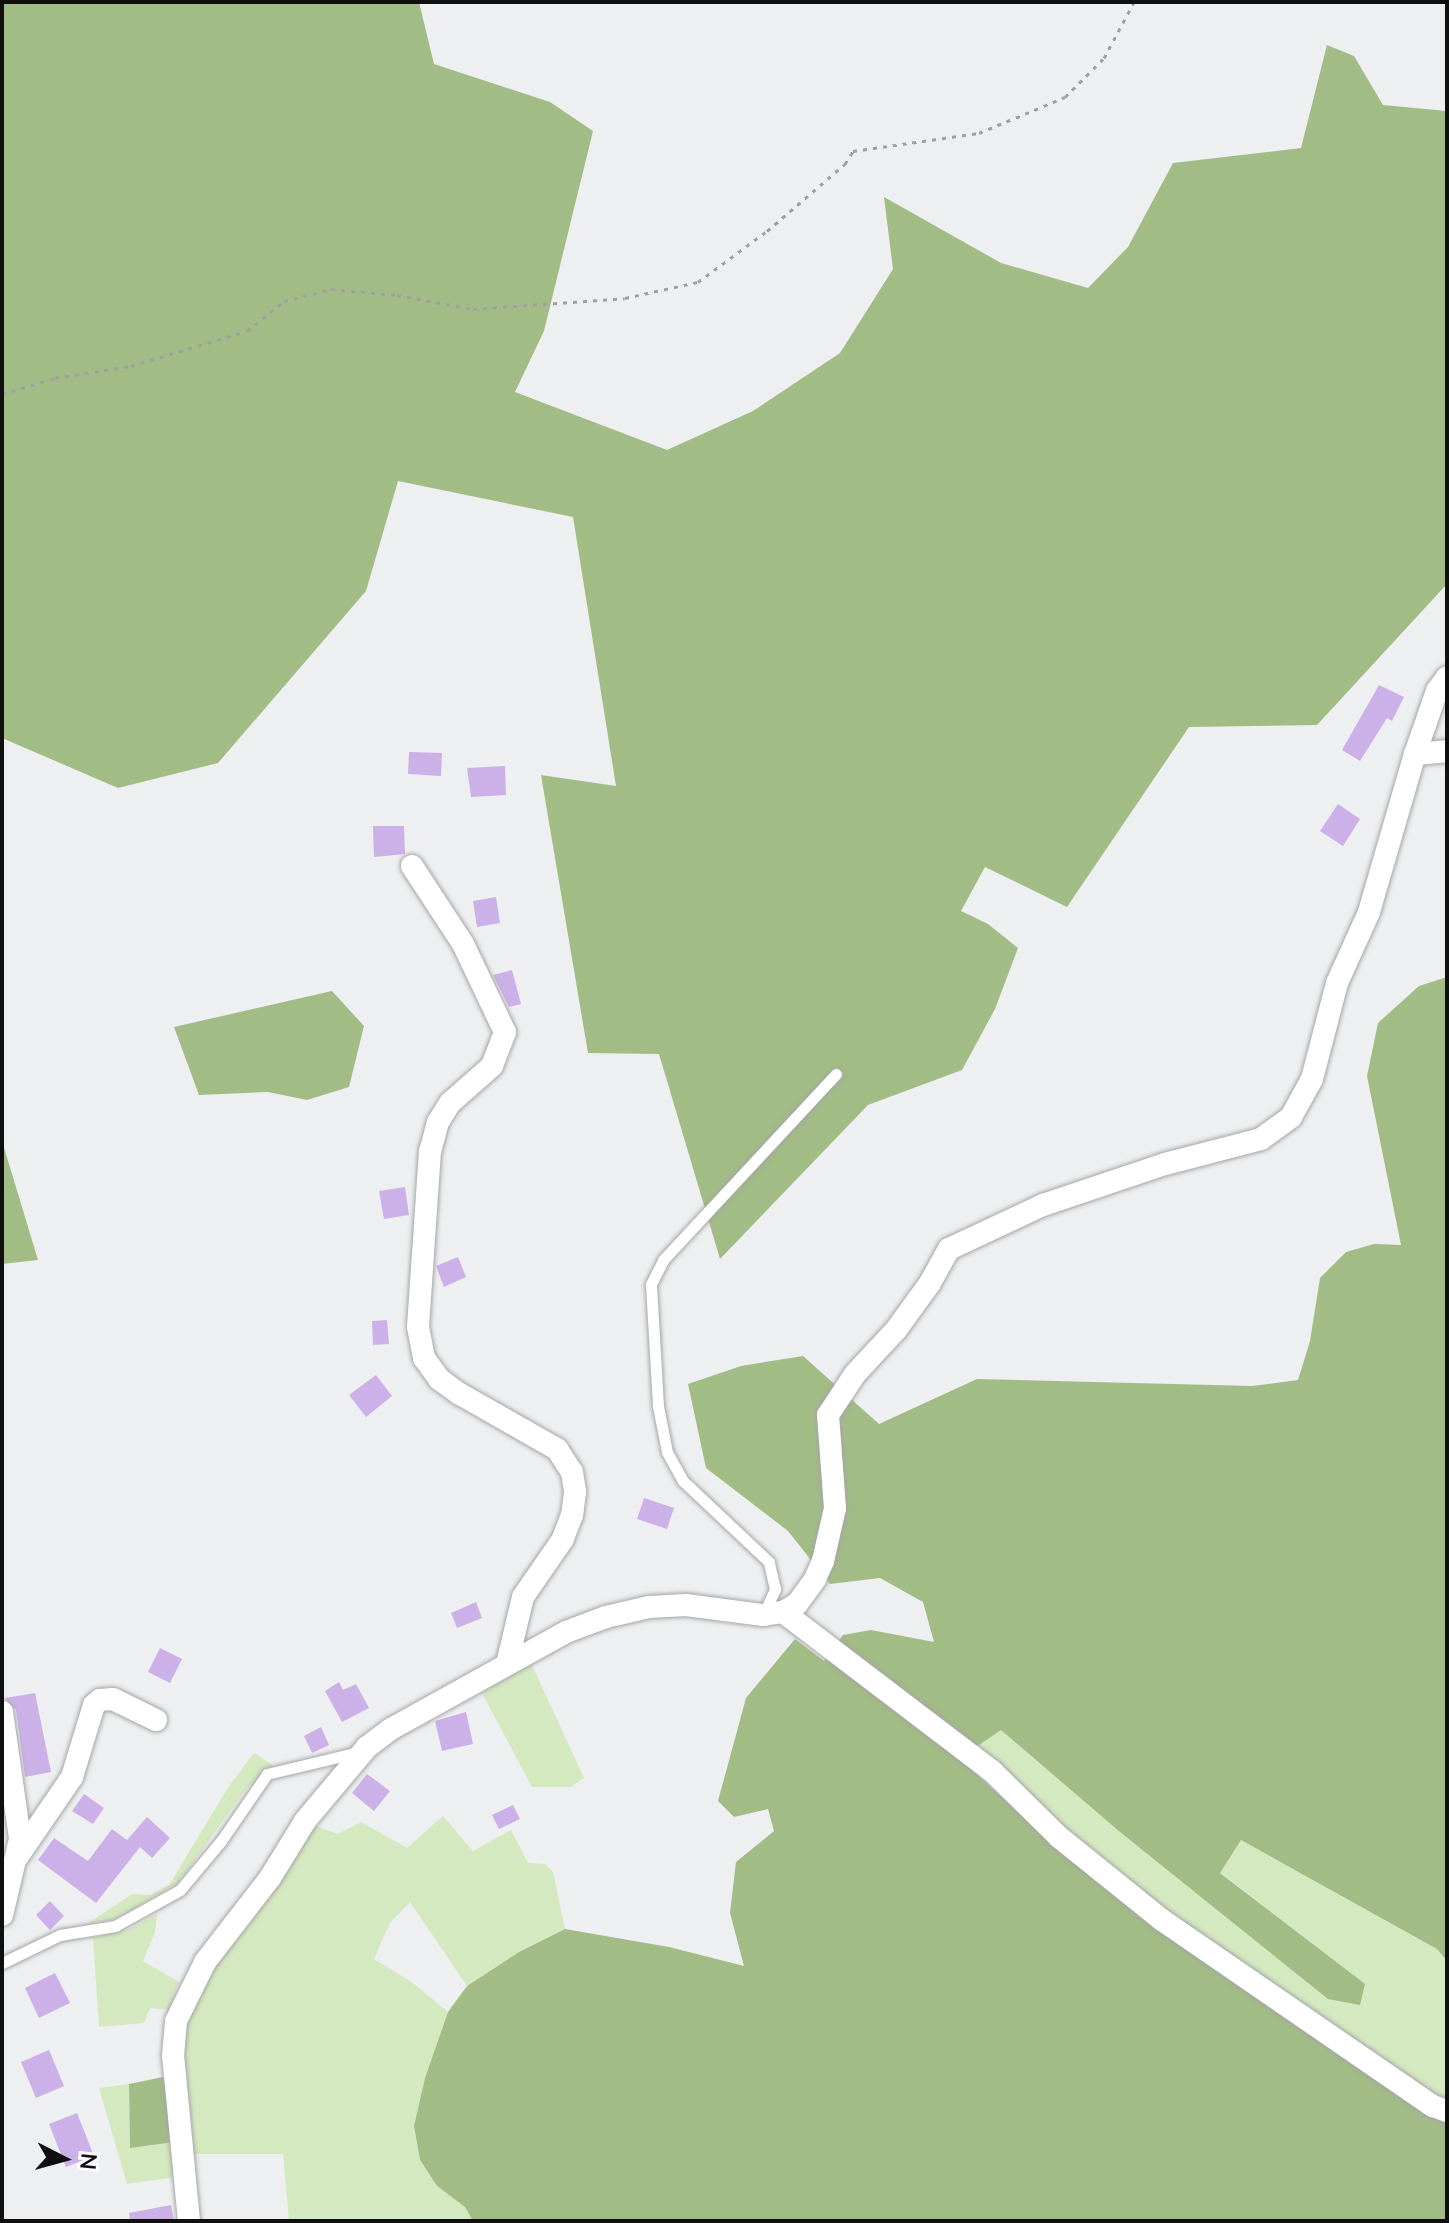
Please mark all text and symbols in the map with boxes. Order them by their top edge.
north arrow [24,2119,104,2199]
text: N [72,2152,104,2171]

